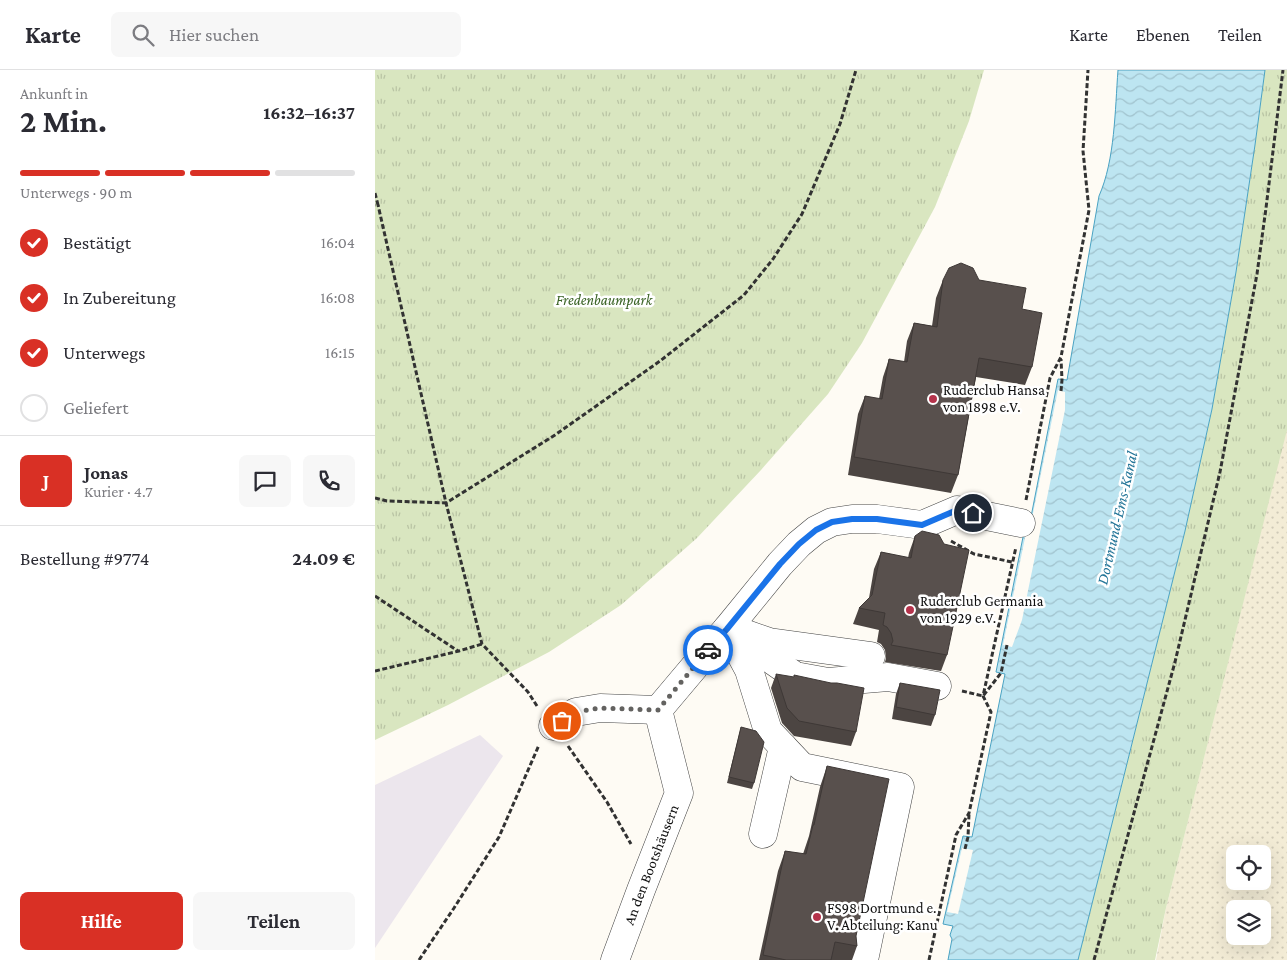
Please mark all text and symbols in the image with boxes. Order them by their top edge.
search box [111,12,461,57]
text: Karte [25,21,81,48]
icon: search [129,21,157,49]
text: Hier suchen [169,24,259,45]
text: Karte [1069,25,1108,45]
text: Ebenen [1136,25,1190,45]
text: Teilen [1218,25,1262,45]
text: Ankunft in [20,85,88,102]
text: 16:32–16:37 [263,102,355,123]
text: 2 Min. [20,103,107,139]
text: Unterwegs · 90 m [20,184,132,201]
icon: check [20,229,48,257]
text: Bestätigt [63,232,131,253]
text: 16:04 [321,234,355,251]
icon: check [20,284,48,312]
text: In Zubereitung [63,287,176,308]
text: 16:08 [320,289,355,306]
park label: Fredenbaumpark [556,292,654,309]
icon: check [20,339,48,367]
text: Unterwegs [63,342,146,363]
text: 16:15 [325,344,355,361]
place label: Ruderclub Hansa von 1898 e.V. [942,382,1045,415]
marker: Ruderclub Hansa von 1898 e.V. [927,393,939,405]
text: Geliefert [63,397,129,418]
water label: Dortmund-Ems-Kanal [1093,449,1141,586]
button: chat [239,455,291,507]
button: phone [303,455,355,507]
text: Jonas [84,462,128,483]
text: J [43,470,49,491]
text: Kurier · 4.7 [84,483,153,500]
pin [952,492,994,534]
icon: home [959,499,987,527]
text: Bestellung #9774 [20,548,149,569]
text: 24.09 € [292,548,355,569]
place label: Ruderclub Germania von 1929 e.V. [919,593,1044,626]
marker: Ruderclub Germania von 1929 e.V. [904,604,916,616]
courier [683,625,733,675]
icon: car [694,636,722,664]
pin [541,700,583,742]
icon: bag [548,707,576,735]
street label: An den Bootshäusern [621,802,682,927]
map controls [1226,845,1271,945]
button: locate [1226,845,1271,890]
button: Hilfe [20,892,183,950]
button: Teilen [193,892,355,950]
place label: FS98 Dortmund e. V. Abteilung: Kanu [827,900,938,934]
button: layers [1226,900,1271,945]
marker: FS98 Dortmund e. V. Abteilung: Kanu [811,911,823,923]

